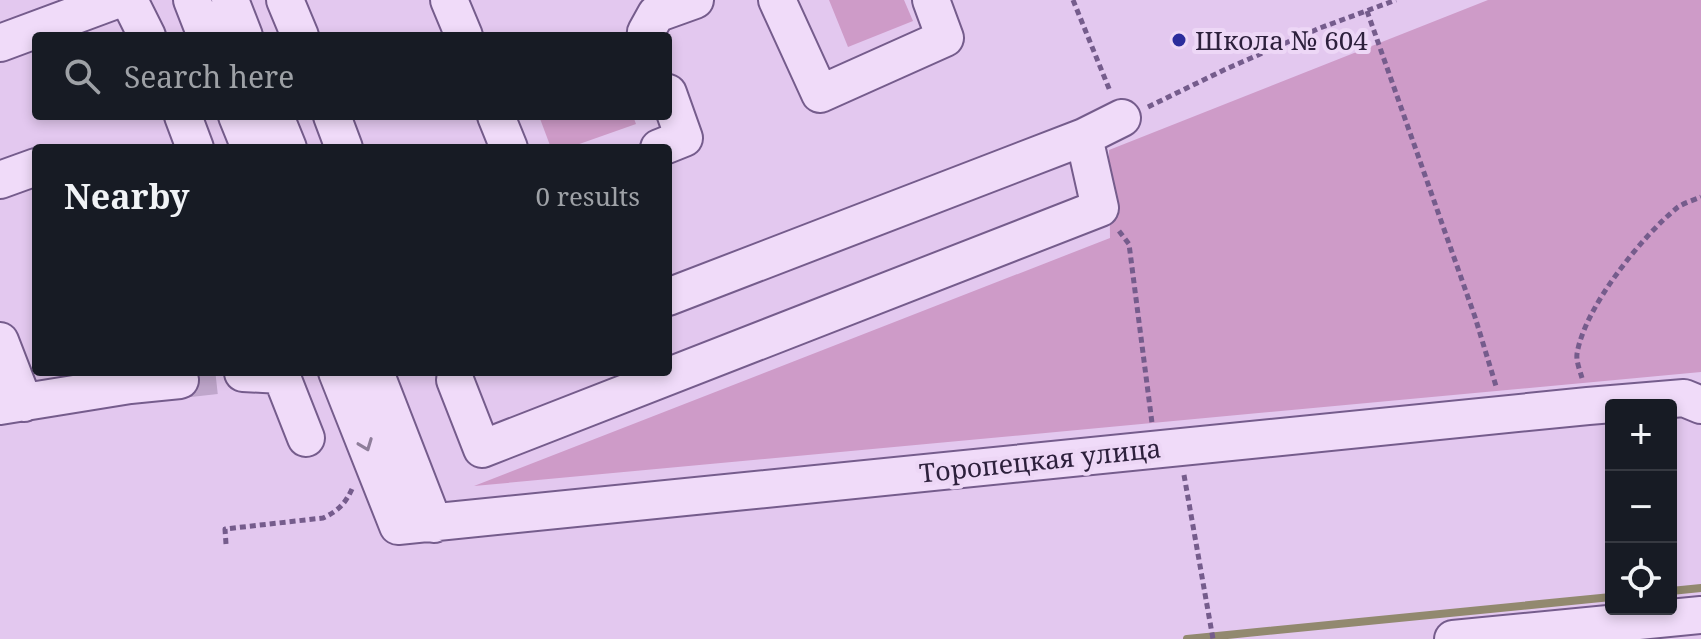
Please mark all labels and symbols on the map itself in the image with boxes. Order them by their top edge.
place label: Школа № 604 [1195,22,1368,58]
marker: Школа № 604 [1170,31,1188,49]
street label: Торопецкая улица [917,429,1163,491]
one-way arrow [356,437,372,451]

